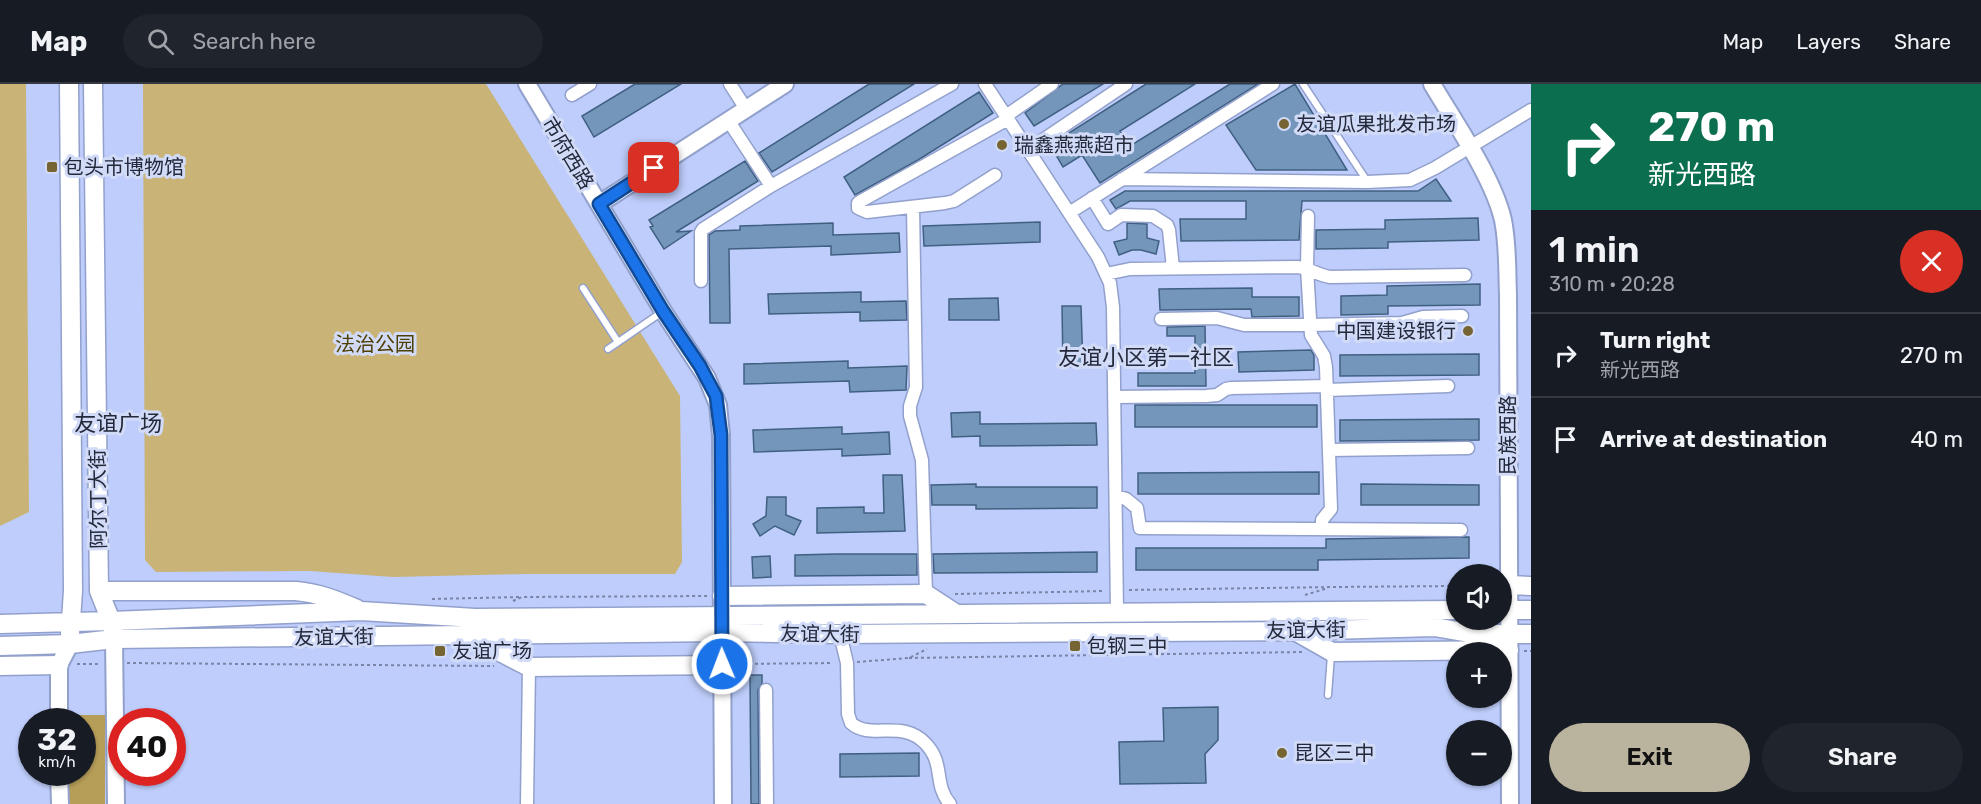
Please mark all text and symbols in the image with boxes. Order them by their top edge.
search box [123,14,543,68]
text: Map [30,25,87,58]
icon: search [144,25,177,58]
text: Search here [192,28,316,55]
text: Map [1722,29,1763,54]
text: Layers [1796,29,1861,54]
text: Share [1894,29,1951,54]
text: 270 m [1648,102,1775,152]
icon: right [1549,108,1627,186]
place label: 友谊瓜果批发市场 [1296,112,1456,136]
street label: 市府西路 [537,113,599,193]
marker: 友谊瓜果批发市场 [1277,117,1291,131]
place label: 瑞鑫燕燕超市 [1014,133,1134,157]
marker: 瑞鑫燕燕超市 [995,138,1009,152]
pin [628,142,679,193]
icon: arrive [637,151,670,184]
place label: 包头市博物馆 [64,155,184,179]
text: 新光西路 [1648,159,1756,191]
marker: 包头市博物馆 [45,160,59,174]
text: 1 min [1549,228,1640,271]
button: close [1900,230,1963,293]
text: 310 m · 20:28 [1549,272,1675,296]
place label: 中国建设银行 [1336,319,1456,343]
marker: 中国建设银行 [1461,324,1475,338]
text: Turn right [1600,327,1710,354]
park label: 法治公园 [335,332,415,356]
icon: right [1549,339,1582,372]
text: 270 m [1900,342,1963,369]
district label: 友谊小区第一社区 [1058,344,1234,371]
text: 新光西路 [1600,358,1680,382]
street label: 民族西路 [1496,395,1520,475]
district label: 友谊广场 [74,410,162,437]
icon: arrive [1549,423,1582,456]
text: Arrive at destination [1600,426,1827,453]
text: 40 m [1910,426,1963,453]
street label: 阿尔丁大街 [85,449,111,549]
map controls [1446,564,1512,786]
button: sound [1446,564,1512,630]
street label: 友谊大街 [1266,617,1346,643]
street label: 友谊大街 [780,621,860,647]
street label: 友谊大街 [294,624,374,650]
position arrow [690,632,754,696]
place label: 包钢三中 [1087,634,1167,658]
place label: 友谊广场 [452,639,532,663]
marker: 包钢三中 [1068,639,1082,653]
button: + [1446,642,1512,708]
marker: 友谊广场 [433,644,447,658]
speed limit sign: 40 [108,708,186,786]
button: − [1446,720,1512,786]
text: 32 [37,722,77,758]
button: Exit [1549,723,1750,792]
button: Share [1762,723,1963,792]
place label: 昆区三中 [1294,741,1374,765]
marker: 昆区三中 [1275,746,1289,760]
text: km/h [38,753,76,771]

